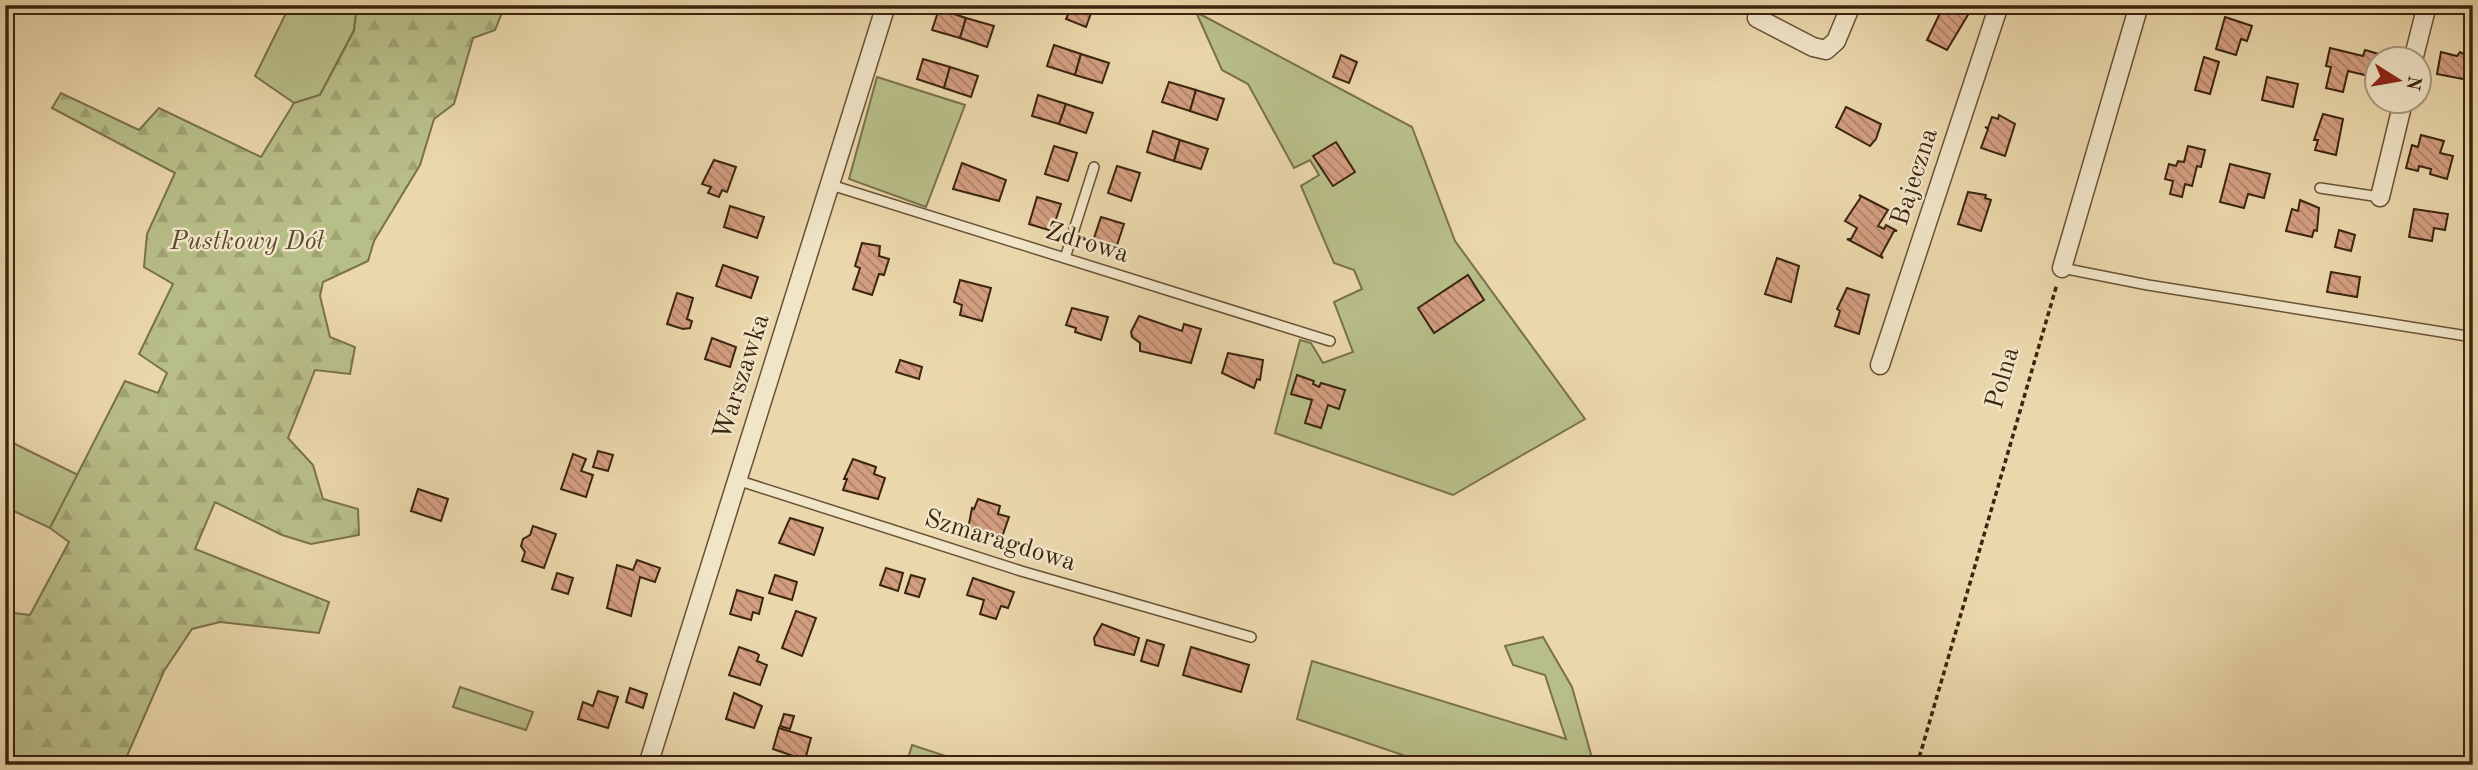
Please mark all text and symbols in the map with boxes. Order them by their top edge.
north arrow [2362,46,2432,116]
text: N [2401,74,2423,92]
street label: Bajeczna [1887,125,1943,229]
street label: Zdrowa [1042,218,1132,268]
park label: Pustkowy Dół [169,229,326,255]
street label: Warszawka [709,311,775,443]
street label: Polna [1982,344,2024,412]
street label: Szmaragdowa [921,506,1079,576]

